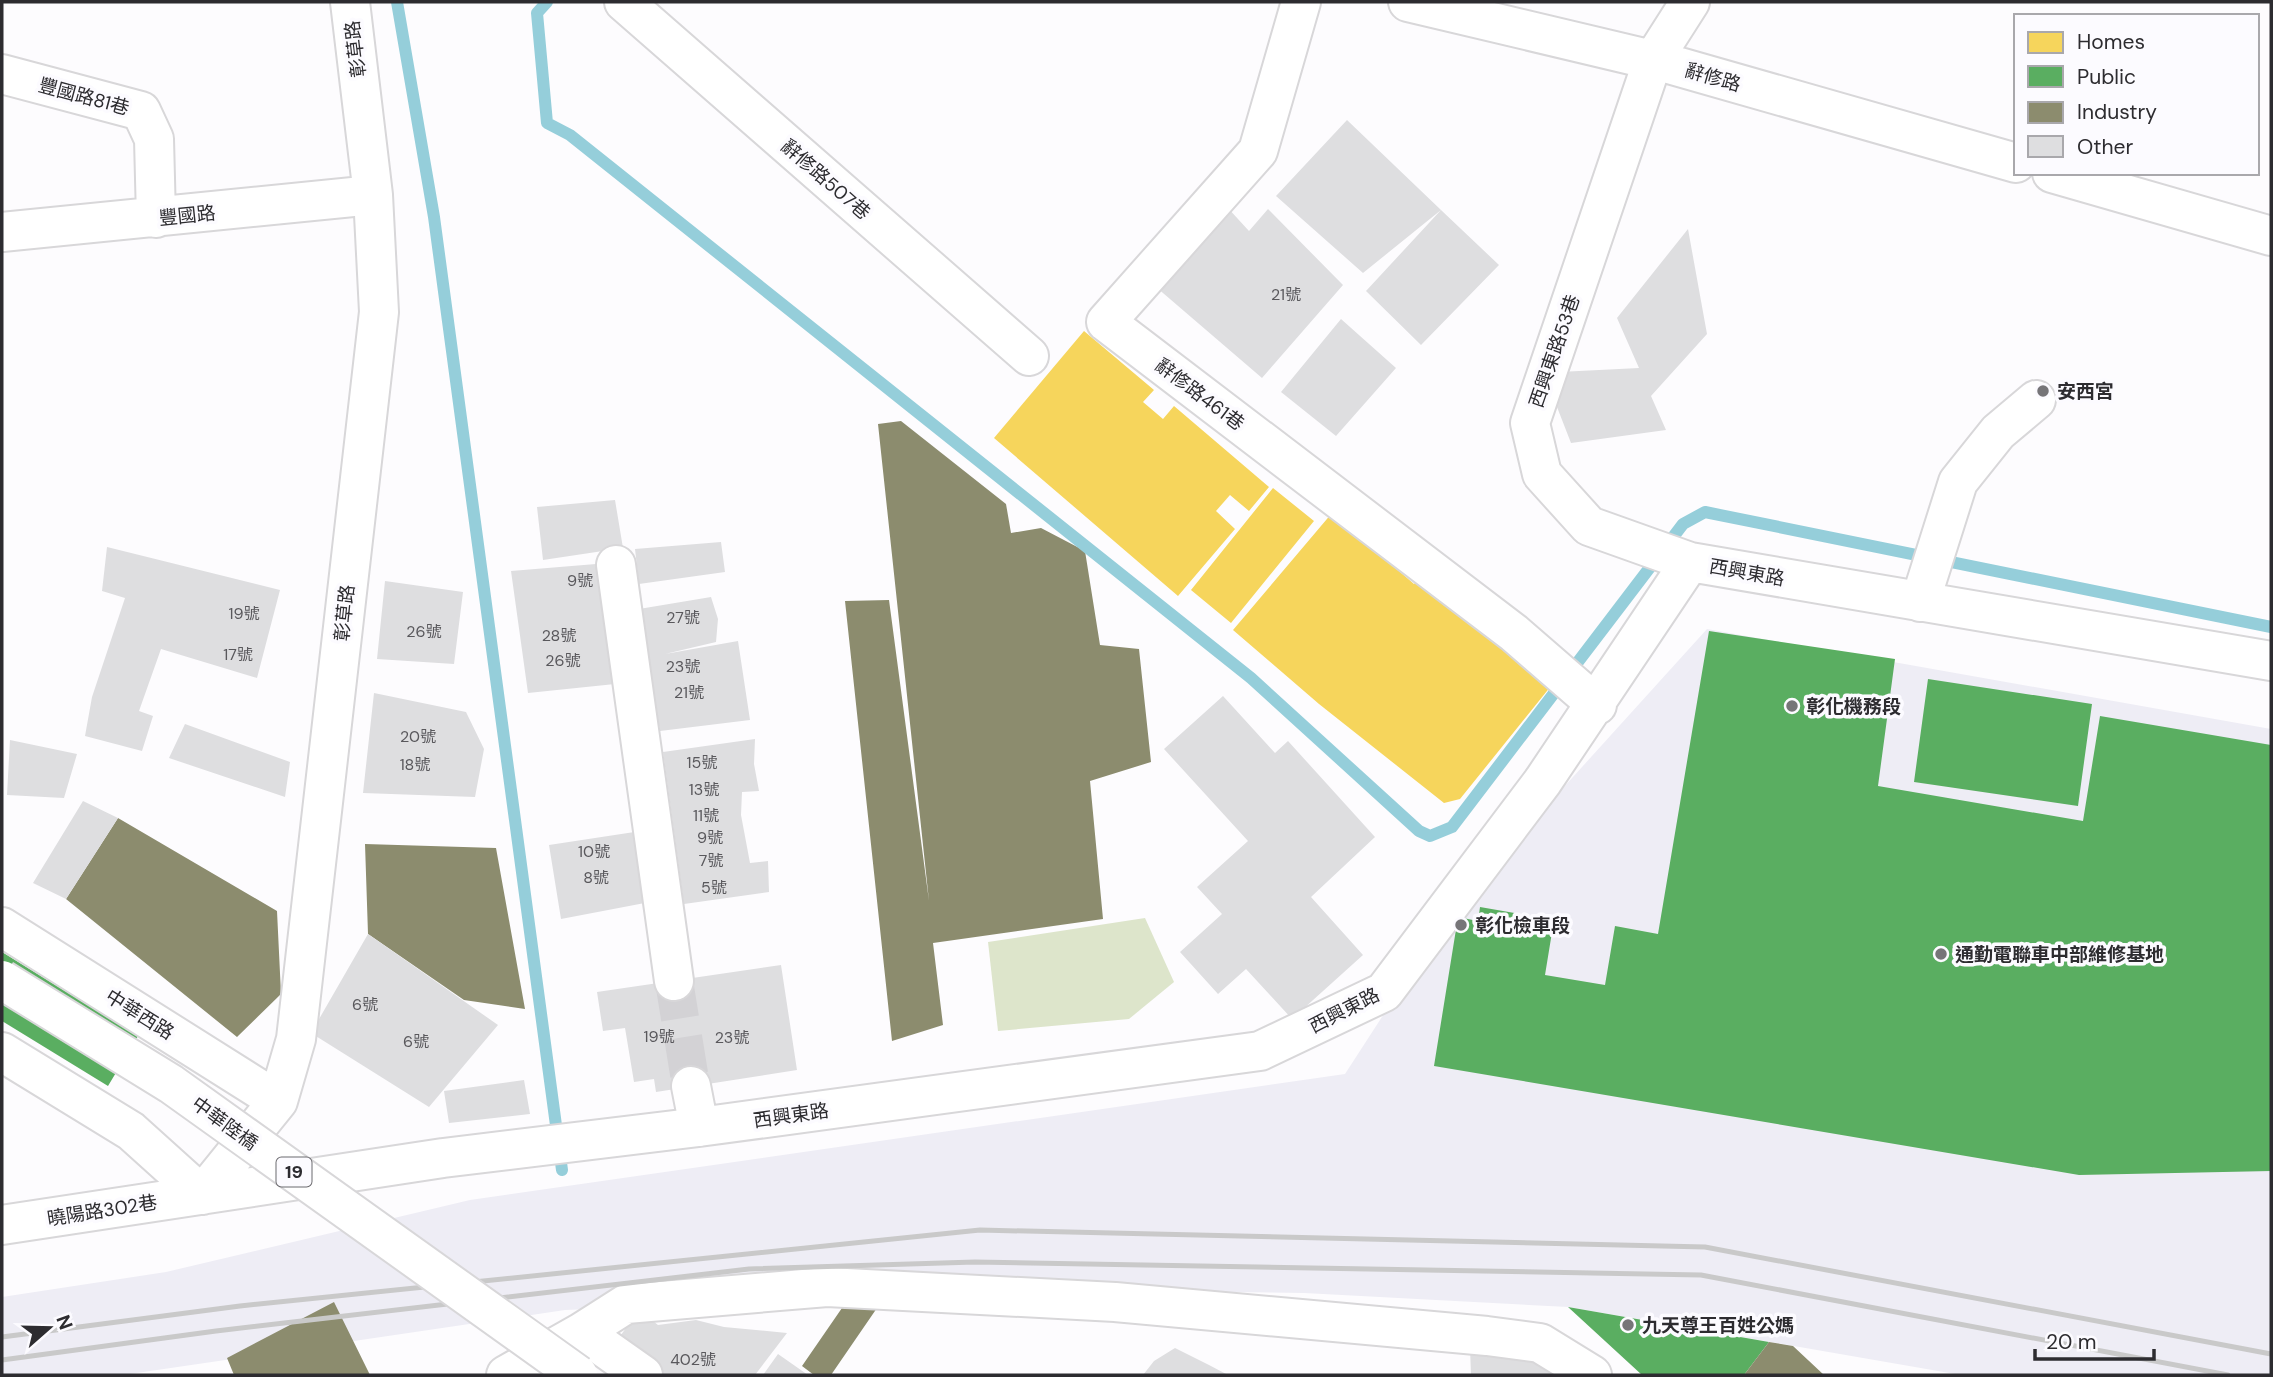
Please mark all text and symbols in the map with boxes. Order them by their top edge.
legend [2014,14,2259,175]
street label: 彰草路 [340,19,371,79]
text: Homes [2077,28,2145,56]
street label: 辭修路 [1682,58,1744,97]
text: Public [2077,63,2136,91]
street label: 豐國路81巷 [36,72,132,121]
text: Industry [2077,98,2157,126]
text: Other [2077,133,2133,161]
street label: 辭修路507巷 [776,134,876,225]
street label: 豐國路 [157,200,217,231]
house number: 21號 [1271,284,1301,305]
street label: 西興東路53巷 [1523,291,1585,411]
street label: 辭修路461巷 [1150,353,1249,436]
place label: 安西宮 [2057,379,2114,404]
marker: 安西宮 [2035,383,2051,399]
street label: 西興東路 [1707,554,1787,591]
house number: 9號 [567,570,593,591]
street label: 彰草路 [329,583,360,643]
house number: 19號 [228,603,260,624]
house number: 27號 [666,607,700,628]
house number: 26號 [406,621,442,642]
house number: 28號 [542,625,576,646]
house number: 17號 [223,644,253,665]
house number: 26號 [545,650,581,671]
house number: 23號 [666,656,700,677]
house number: 21號 [674,682,704,703]
place label: 彰化機務段 [1806,694,1901,719]
marker: 彰化機務段 [1784,698,1800,714]
house number: 20號 [400,726,436,747]
house number: 15號 [687,752,717,773]
house number: 18號 [400,754,430,775]
house number: 13號 [689,779,719,800]
house number: 11號 [693,805,719,826]
house number: 9號 [697,827,723,848]
house number: 10號 [578,841,610,862]
house number: 7號 [699,850,723,871]
house number: 8號 [583,867,609,888]
house number: 5號 [701,877,727,898]
place label: 彰化檢車段 [1475,913,1570,938]
marker: 彰化檢車段 [1453,917,1469,933]
place label: 通勤電聯車中部維修基地 [1955,942,2164,967]
marker: 通勤電聯車中部維修基地 [1933,946,1949,962]
street label: 西興東路 [1305,982,1384,1039]
street label: 中華西路 [101,984,179,1045]
house number: 6號 [352,994,378,1015]
house number: 19號 [643,1026,675,1047]
house number: 23號 [715,1027,749,1048]
house number: 6號 [403,1031,429,1052]
street label: 中華陸橋 [187,1091,263,1156]
street label: 西興東路 [752,1098,830,1133]
road number: 19 [276,1157,312,1186]
street label: 曉陽路302巷 [45,1189,159,1232]
north arrow [14,1293,84,1363]
text: N [50,1312,79,1333]
place label: 九天尊王百姓公媽 [1642,1313,1794,1338]
marker: 九天尊王百姓公媽 [1620,1317,1636,1333]
scale bar [2035,1318,2154,1362]
text: 20 m [2046,1328,2097,1356]
house number: 402號 [670,1349,716,1370]

